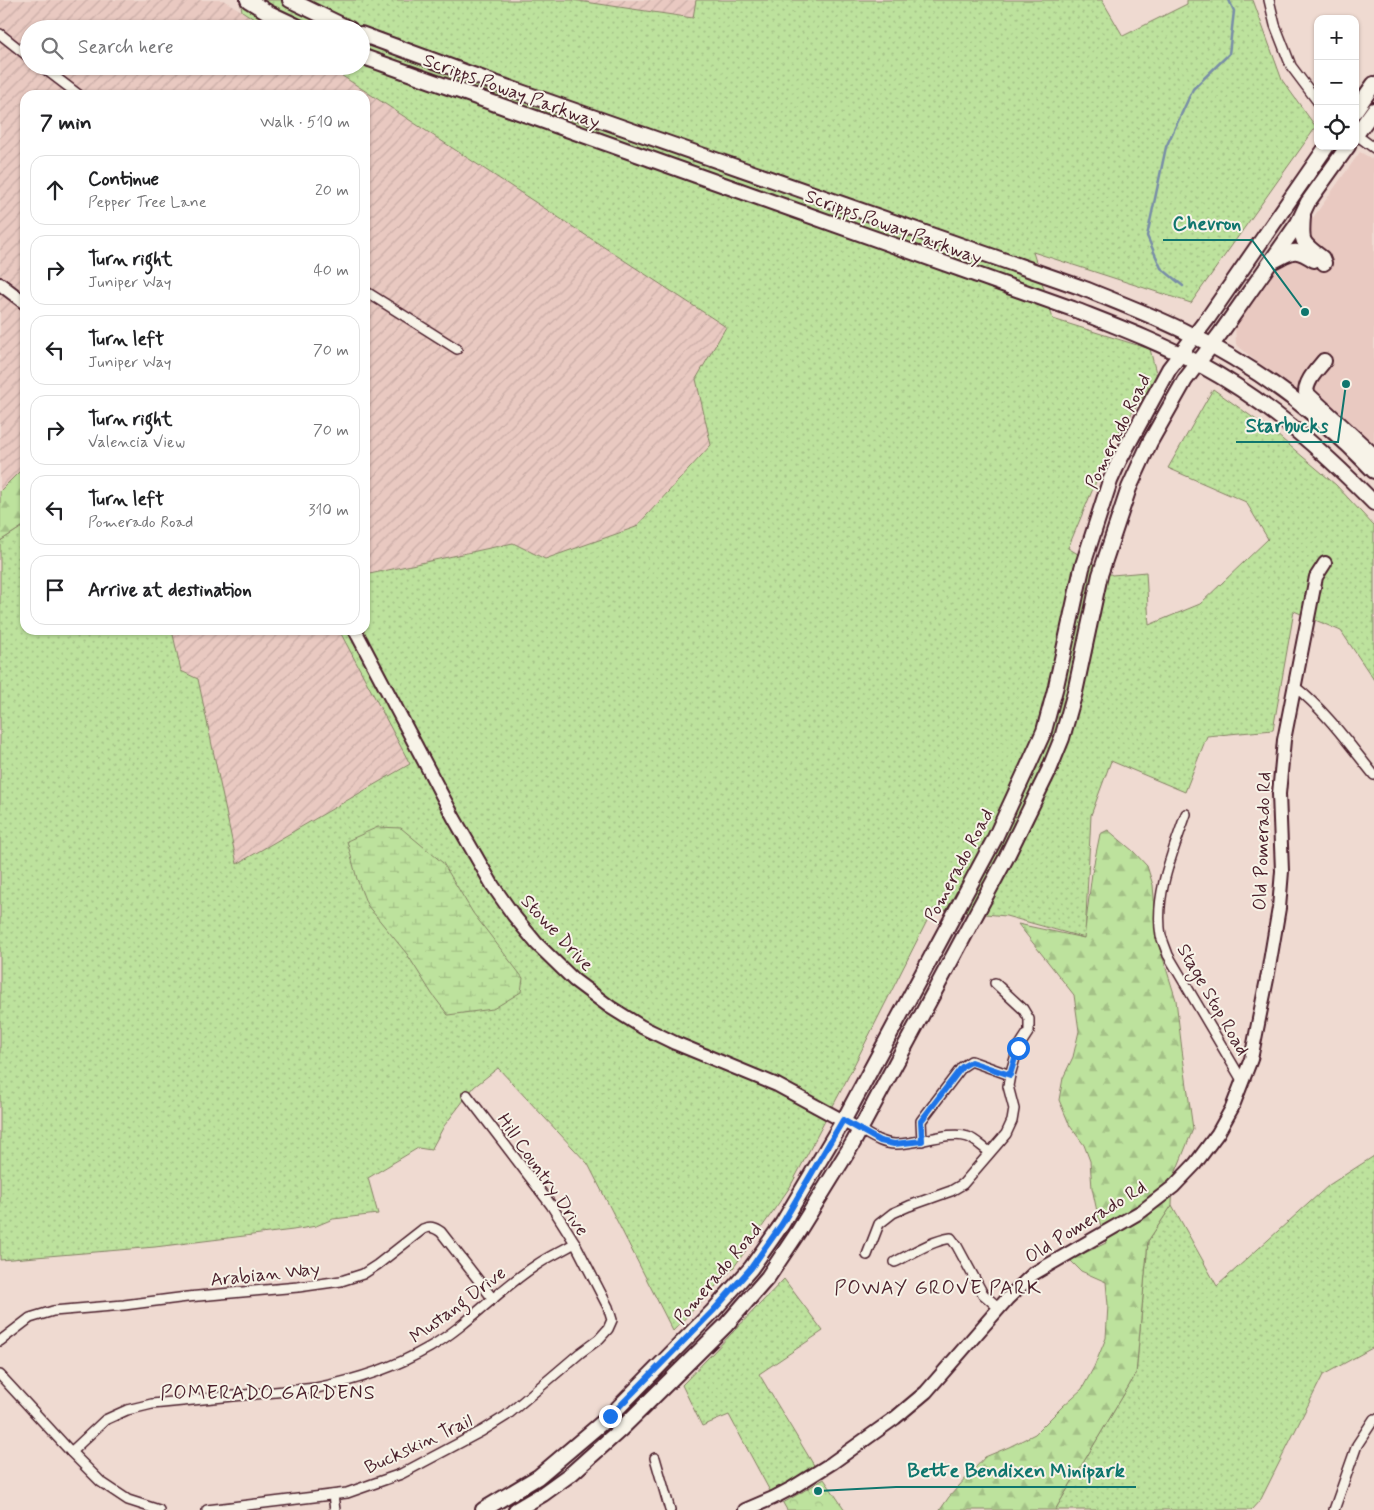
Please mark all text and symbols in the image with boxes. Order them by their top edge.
map controls [1314,15,1359,150]
button: + [1314,15,1359,60]
search box [20,20,370,75]
icon: search [38,34,66,62]
text: Search here [78,35,174,60]
street label: Scripps Poway Parkway [420,48,603,135]
button: − [1314,60,1359,105]
button: locate [1314,105,1359,150]
text: 7 min [40,109,92,137]
text: Walk · 510 m [260,112,350,133]
text: Continue [88,167,159,192]
icon: ahead [41,176,69,204]
text: 20 m [315,180,349,201]
street label: Scripps Poway Parkway [802,184,985,271]
text: Pepper Tree Lane [88,192,207,213]
callout: Chevron [1163,205,1252,240]
text: Chevron [1173,211,1241,238]
text: Turn right [88,247,172,272]
icon: right [41,256,69,284]
text: 40 m [313,260,349,281]
text: Juniper Way [88,272,171,293]
text: Turn left [88,327,164,352]
icon: left [41,336,69,364]
text: 70 m [313,340,349,361]
text: Juniper Way [88,352,171,373]
street label: Pomerado Road [1080,370,1157,493]
text: Turn right [88,407,172,432]
callout: Starbucks [1236,407,1338,442]
text: Starbucks [1246,413,1328,440]
icon: right [41,416,69,444]
text: 70 m [313,420,349,441]
text: Valencia View [88,432,185,453]
text: Turn left [88,487,164,512]
icon: left [41,496,69,524]
text: 310 m [308,500,349,521]
text: Pomerado Road [88,512,193,533]
icon: arrive [41,576,69,604]
text: Arrive at destination [88,578,252,603]
street label: Old Pomerado Rd [1248,771,1277,911]
street label: Pomerado Road [919,805,1000,927]
street label: Stowe Drive [515,889,599,977]
street label: Stage Stop Road [1169,939,1255,1061]
route start [1007,1037,1030,1060]
street label: Hill Country Drive [491,1108,594,1241]
street label: Old Pomerado Rd [1020,1175,1151,1270]
street label: Pomerado Road [668,1218,768,1330]
street label: Arabian Way [209,1256,321,1293]
street label: Mustang Drive [405,1261,513,1352]
district label: POWAY GROVE PARK [834,1275,1042,1302]
district label: POMERADO GARDENS [160,1380,376,1407]
route end [599,1405,622,1428]
street label: Buckskin Trail [361,1408,477,1480]
callout: Bette Bendixen Minipark [896,1452,1136,1487]
text: Bette Bendixen Minipark [907,1458,1125,1485]

